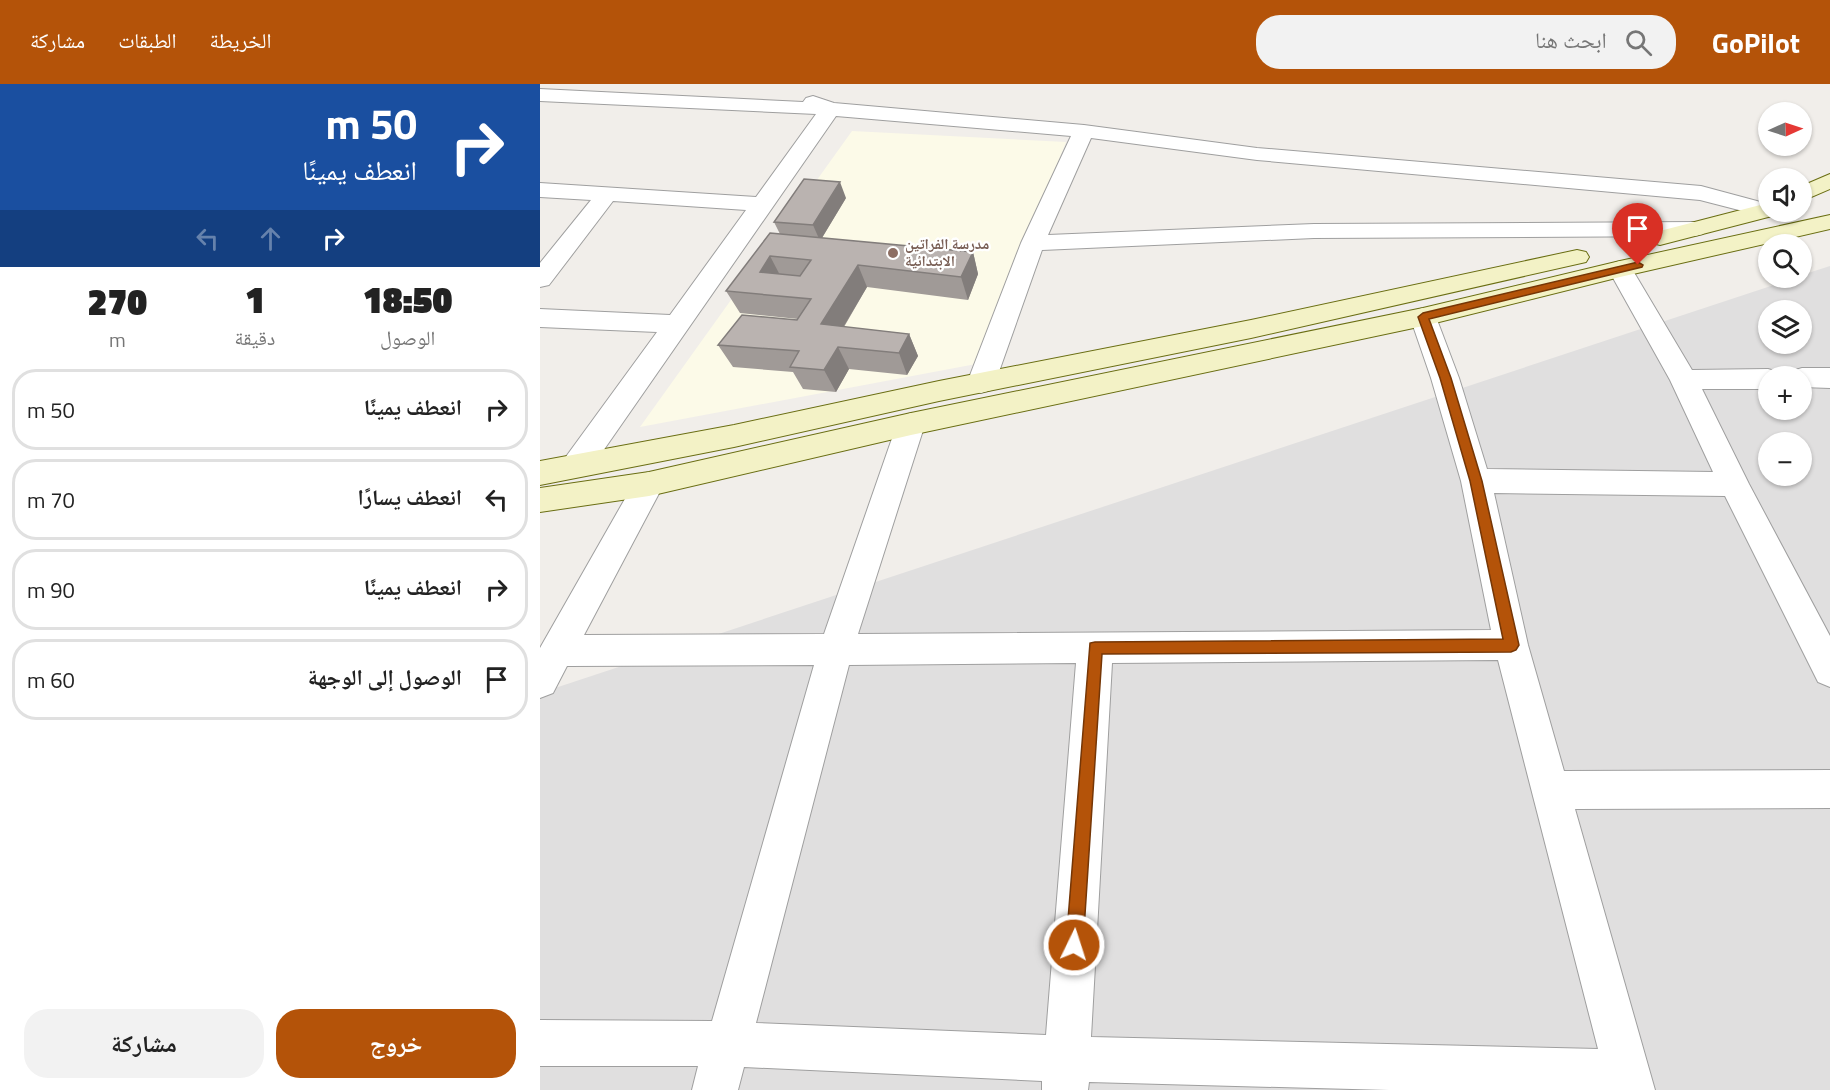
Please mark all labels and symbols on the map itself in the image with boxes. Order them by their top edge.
north arrow [1758,102,1812,156]
pin [1612,203,1663,265]
place label: مدرسة الفراتين الابتدائية [905,232,989,272]
marker: مدرسة الفراتين الابتدائية [886,246,900,260]
position arrow [1042,913,1106,977]

